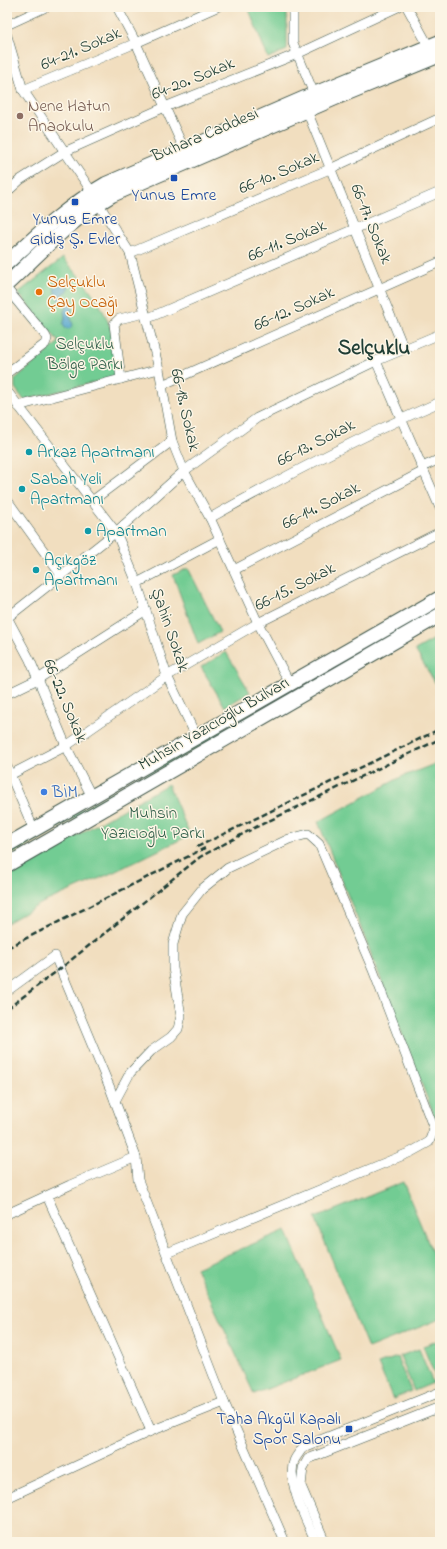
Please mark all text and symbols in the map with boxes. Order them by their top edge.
street label: 64-21. Sokak [37,21,126,77]
street label: 64-20. Sokak [148,51,239,107]
place label: Nene Hatun Anaokulu [28,94,110,139]
street label: Buhara Caddesi [147,101,262,169]
marker: Nene Hatun Anaokulu [15,111,25,121]
street label: 66-10. Sokak [235,145,324,201]
marker: Yunus Emre [169,173,179,183]
street label: 66-17. Sokak [344,180,399,268]
place label: Yunus Emre [132,183,217,208]
marker: Yunus Emre Gidiş Ş. Evler [70,197,80,207]
place label: Yunus Emre Gidiş Ş. Evler [30,207,121,252]
street label: 66-11. Sokak [244,213,331,269]
place label: Selçuklu Çay Ocağı [47,270,118,317]
street label: 66-12. Sokak [250,280,339,338]
marker: Selçuklu Çay Ocağı [34,287,44,297]
park label: Selçuklu Bölge Parkı [46,332,123,379]
district label: Selçuklu [338,334,410,364]
street label: 66-18. Sokak [163,366,207,454]
street label: 66-13. Sokak [273,412,360,473]
place label: Arkaz Apartmanı [37,440,154,465]
marker: Arkaz Apartmanı [24,447,34,457]
place label: Sabah Yeli Apartmanı [30,467,104,512]
street label: 66-14. Sokak [278,475,365,536]
marker: Sabah Yeli Apartmanı [17,484,27,494]
place label: Apartman [96,519,167,544]
marker: Apartman [83,526,93,536]
place label: Açıkgöz Apartmanı [44,548,118,593]
street label: 66-15. Sokak [250,556,340,618]
marker: Açıkgöz Apartmanı [31,565,41,575]
street label: Şahin Sokak [144,585,196,676]
street label: 66-22. Sokak [36,655,94,747]
street label: Muhsin Yazıcıoğlu Bulvarı [134,670,295,779]
place label: BİM [51,780,78,805]
marker: BİM [39,787,49,797]
park label: Muhsin Yazıcıoğlu Parkı [101,801,205,848]
place label: Taha Akgül Kapalı Spor Salonu [216,1407,341,1452]
marker: Taha Akgül Kapalı Spor Salonu [344,1424,354,1434]

